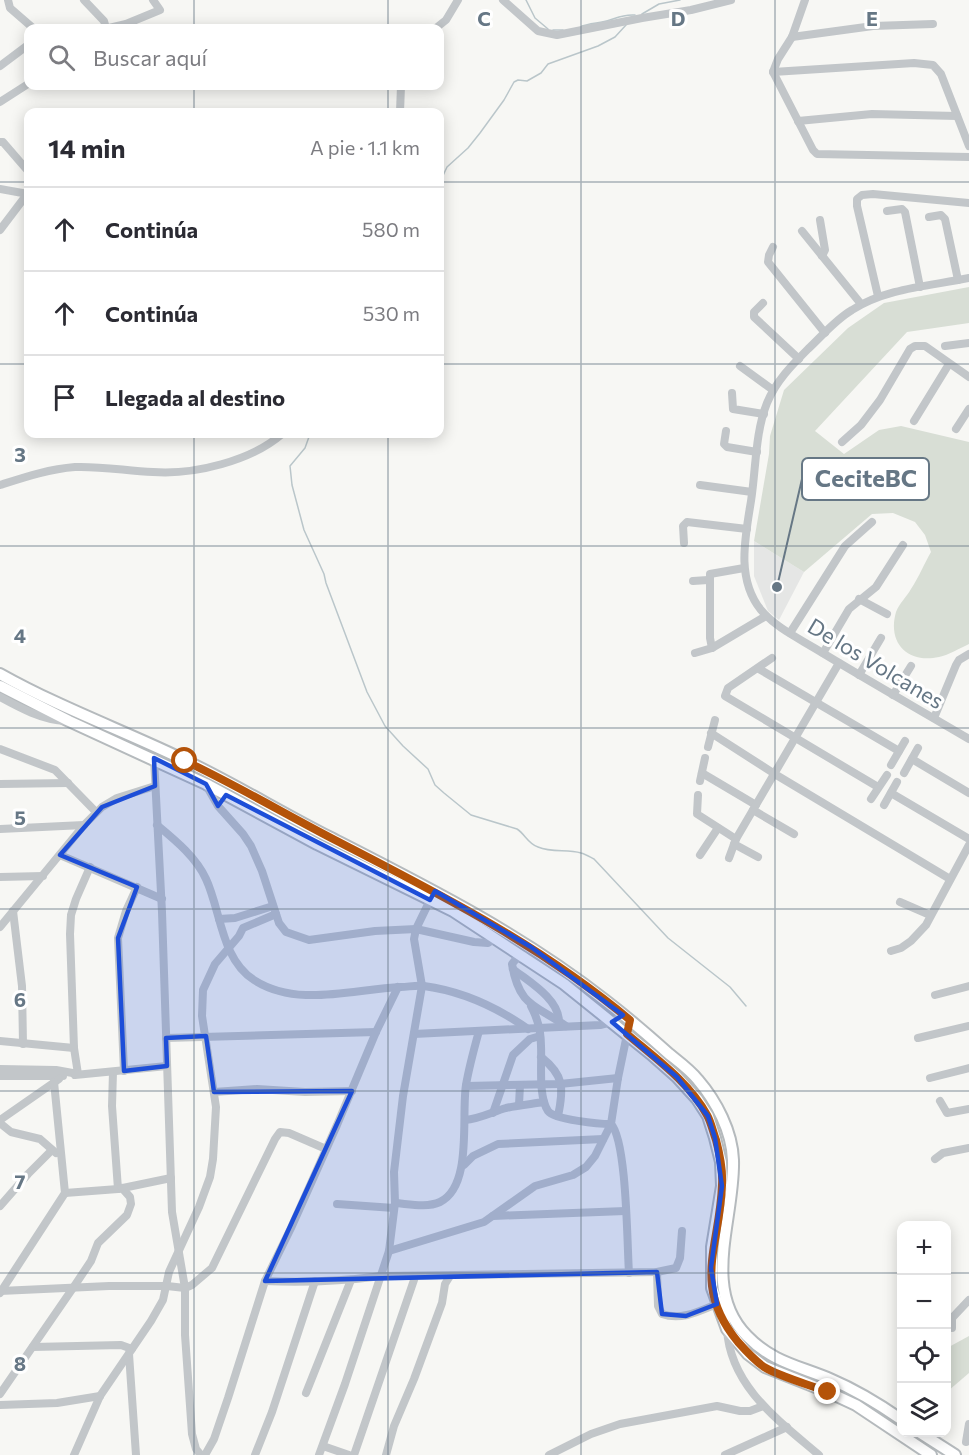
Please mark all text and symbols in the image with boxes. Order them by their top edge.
text: C [477,6,491,30]
text: D [671,6,685,30]
text: E [866,6,878,30]
search box [24,24,444,90]
icon: search [45,41,78,74]
text: Buscar aquí [93,44,207,71]
text: 14 min [48,132,126,163]
text: A pie · 1.1 km [310,135,420,159]
icon: ahead [48,213,81,246]
text: Continúa [105,216,198,243]
text: 580 m [362,217,420,241]
icon: ahead [48,297,81,330]
text: Continúa [105,300,198,327]
text: 530 m [363,301,420,325]
icon: arrive [48,381,81,414]
text: Llegada al destino [105,384,285,411]
text: 3 [14,442,26,466]
callout: CeciteBC [802,458,929,500]
text: CeciteBC [815,463,917,492]
street label: De los Volcanes [803,612,949,714]
text: 4 [14,623,26,647]
route start [171,747,197,773]
text: 5 [14,805,26,829]
text: 6 [14,987,26,1011]
text: 7 [15,1169,26,1193]
map controls [897,1221,951,1437]
button: + [897,1221,951,1275]
button: − [897,1275,951,1329]
button: locate [897,1329,951,1383]
text: 8 [14,1351,26,1375]
route end [814,1378,840,1404]
button: layers [897,1383,951,1437]

